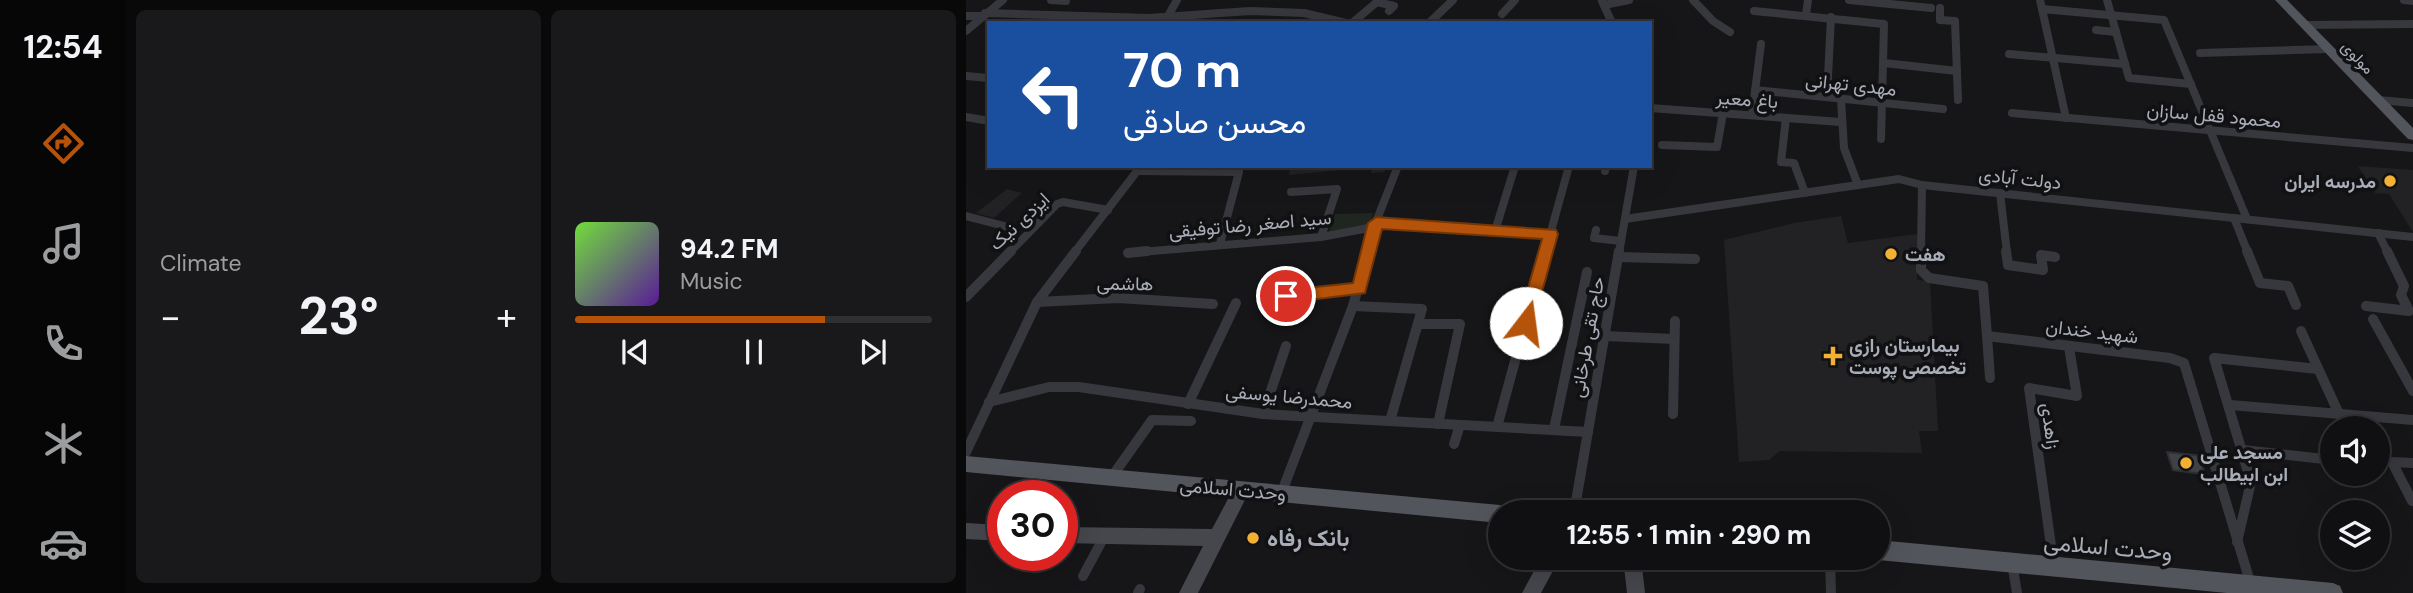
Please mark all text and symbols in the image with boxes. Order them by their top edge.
text: 12:54 [24,26,102,68]
street label: مولوی [2337,36,2379,79]
text: 70 m [1123,38,1241,102]
icon: left [1008,49,1099,140]
street label: مهدی تهرانی [1804,67,1898,102]
street label: باغ معیر [1714,85,1779,114]
street label: محمود قفل سازان [2146,97,2282,134]
text: محسن صادقی [1123,101,1306,143]
icon: directions [39,119,88,168]
street label: دولت آبادی [1977,162,2063,195]
place label: مدرسه ایران [2284,169,2376,194]
marker: مدرسه ایران [2382,173,2398,189]
street label: ایزدی نیک [984,187,1055,256]
street label: سید اصغر رضا توفیقی [1168,205,1332,244]
icon: music [39,219,88,268]
text: 94.2 FM [680,232,779,266]
place label: هفت [1905,242,1946,267]
marker: هفت [1883,246,1899,262]
text: Climate [160,248,242,278]
text: Music [680,266,743,296]
pin [1256,266,1316,326]
street label: هاشمی [1096,271,1154,296]
street label: حاج تقی طرخانی [1565,275,1610,399]
icon: arrive [1267,277,1305,315]
text: 23° [298,282,379,350]
position arrow [1489,286,1563,360]
text: − [160,292,181,342]
text: + [496,292,517,342]
street label: شهید خندان [2044,313,2140,350]
icon: phone [39,319,88,368]
icon: previous [616,333,654,371]
icon: pause [735,333,773,371]
icon: next [854,333,892,371]
place label: بیمارستان رازی تخصصی پوست [1849,333,1966,381]
marker: بیمارستان رازی تخصصی پوست [1823,346,1843,366]
street label: محمدرضا یوسفی [1225,379,1353,414]
street label: زاهدی [2035,402,2066,451]
map controls [2320,416,2390,570]
button: sound [2320,416,2390,486]
icon: climate [39,419,88,468]
place label: مسجد علی ابن ابیطالب [2200,440,2288,487]
marker: مسجد علی ابن ابیطالب [2178,455,2194,471]
street label: وحدت اسلامی [1179,472,1287,507]
speed limit sign: 30 [987,480,1078,571]
button: layers [2320,500,2390,570]
text: 12:55 · 1 min · 290 m [1567,518,1811,552]
icon: car [39,519,88,568]
place label: بانک رفاه [1267,523,1349,553]
street label: وحدت اسلامی [2042,526,2174,568]
marker: بانک رفاه [1245,530,1261,546]

